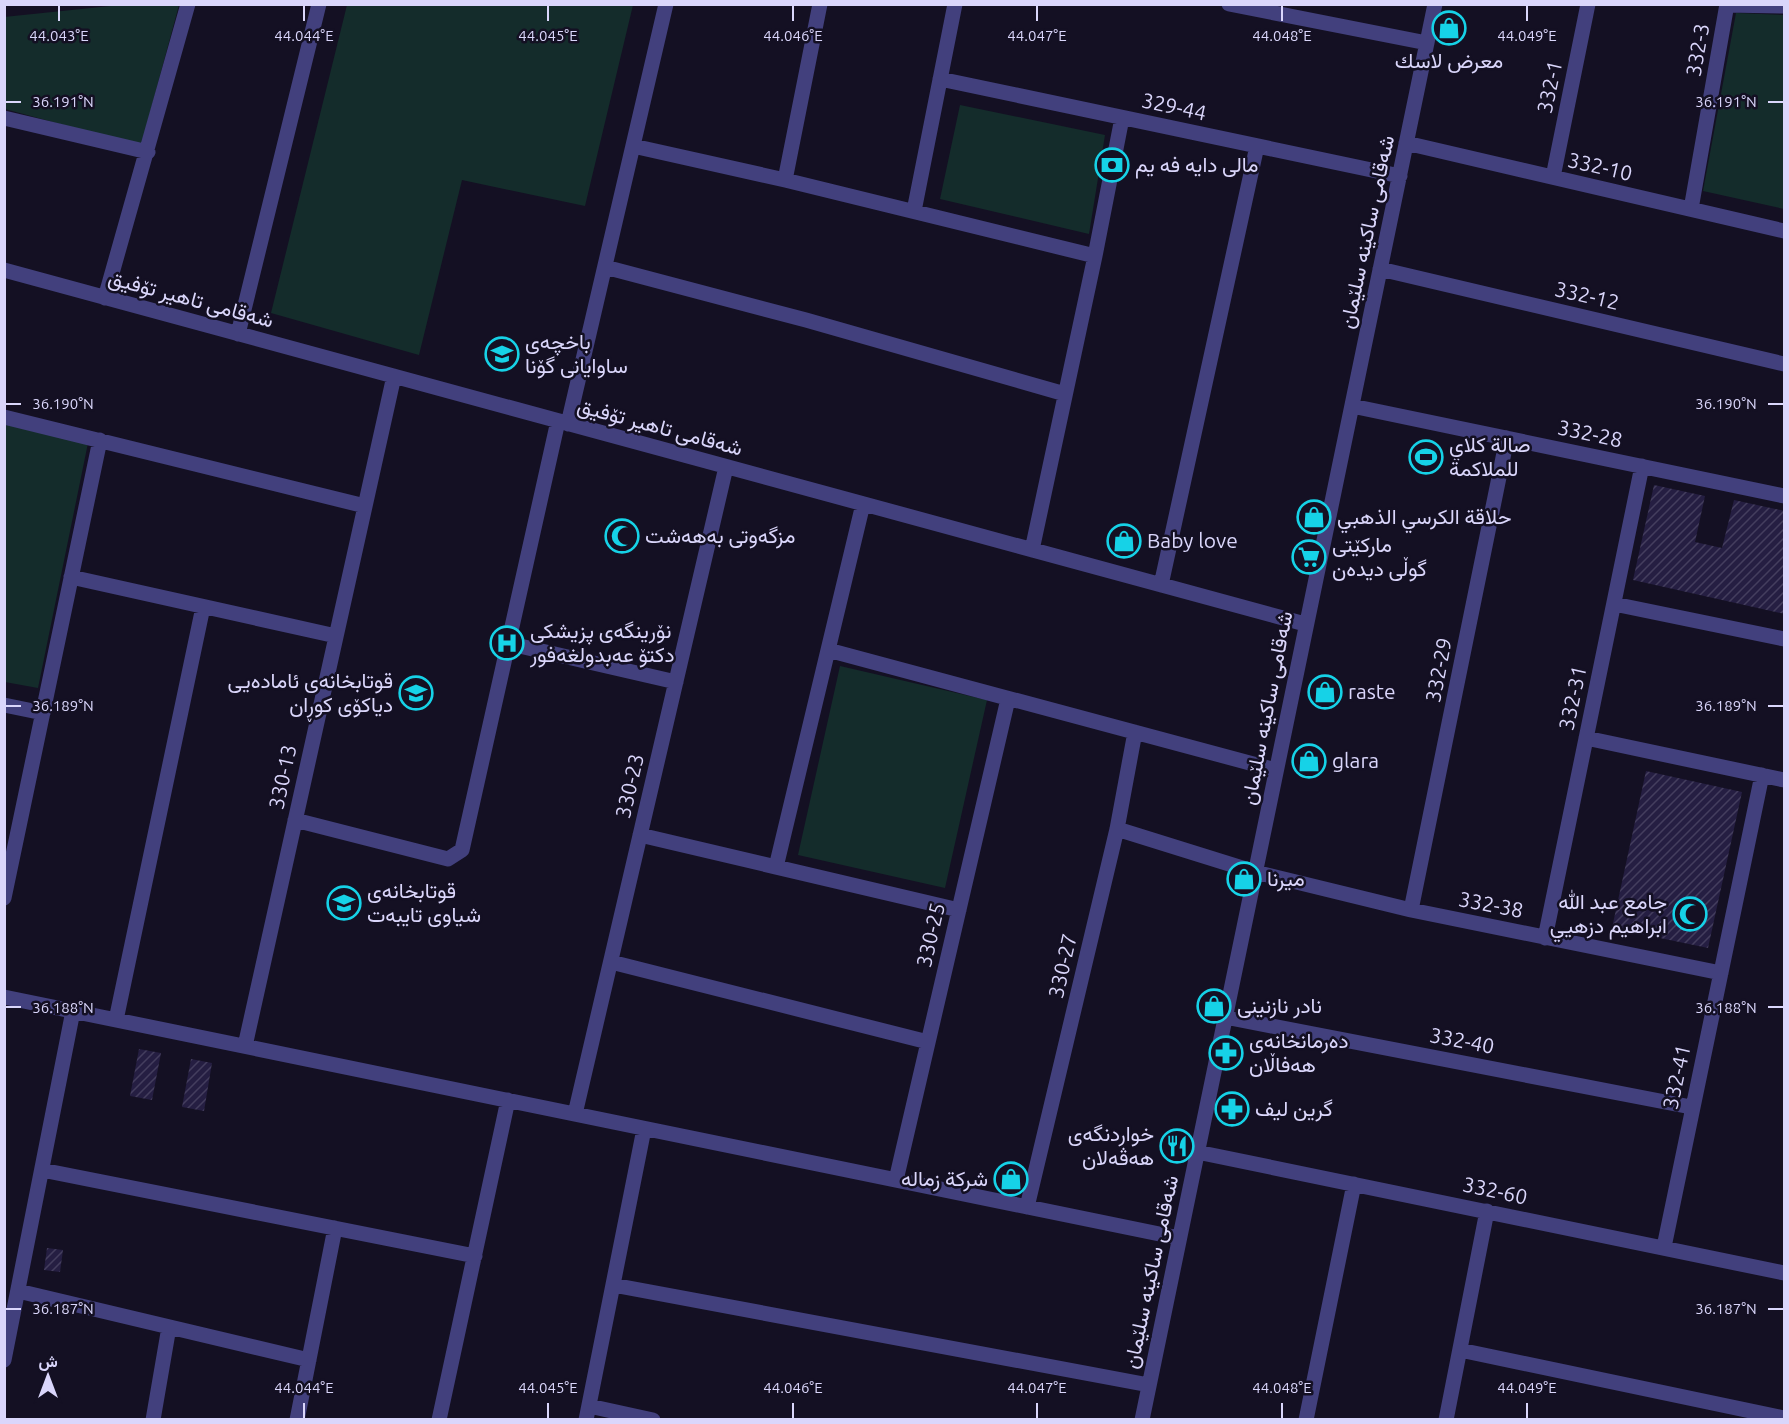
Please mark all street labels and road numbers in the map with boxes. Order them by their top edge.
street label: 332-3 [1681,21,1713,78]
street label: 332-1 [1532,58,1566,115]
street label: 329-44 [1140,87,1209,125]
street label: شەقامی ساکینە سلێمان [1334,133,1399,331]
street label: 332-10 [1566,147,1635,185]
street label: شەقامی تاهیر تۆفیق [105,264,277,334]
street label: 332-12 [1553,276,1622,314]
street label: شەقامی تاهیر تۆفیق [574,392,746,462]
street label: 332-28 [1556,414,1625,452]
street label: شەقامی ساکینە سلێمان [1235,609,1298,807]
street label: 332-29 [1420,635,1456,704]
street label: 332-31 [1553,663,1591,732]
street label: 330-13 [263,742,301,811]
street label: 330-23 [610,751,648,820]
street label: 332-38 [1457,886,1526,922]
street label: 330-25 [911,900,949,969]
street label: 330-27 [1043,931,1081,1000]
street label: 332-40 [1428,1022,1497,1058]
street label: 332-41 [1657,1042,1695,1111]
street label: 332-60 [1461,1171,1530,1209]
street label: شەقامی ساکینە سلێمان [1118,1173,1183,1371]

